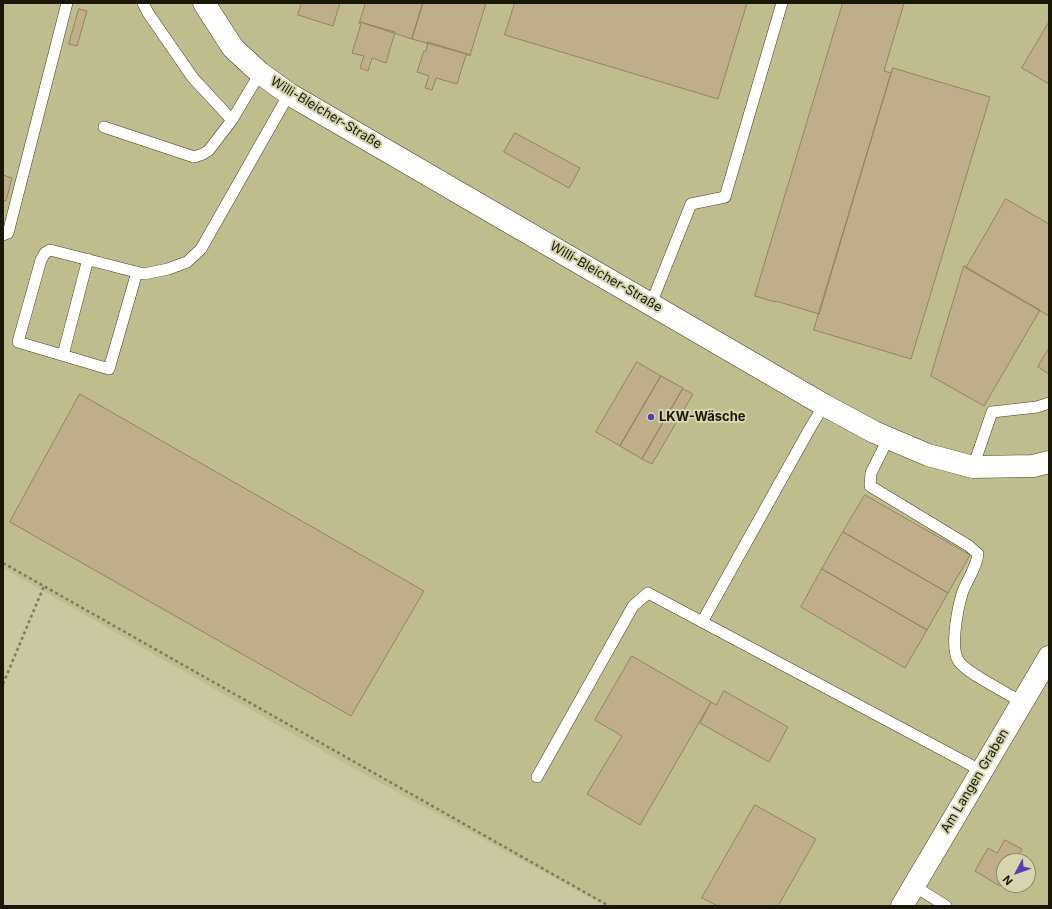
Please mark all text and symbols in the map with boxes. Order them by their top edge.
street label: Willi-Bleicher-Straße [267,74,385,152]
street label: Willi-Bleicher-Straße [547,238,665,316]
place label: LKW-Wäsche [659,409,745,425]
marker: LKW-Wäsche [646,412,656,422]
street label: Am Langen Graben [938,726,1012,836]
north arrow [996,853,1036,893]
text: N [1000,872,1016,888]

